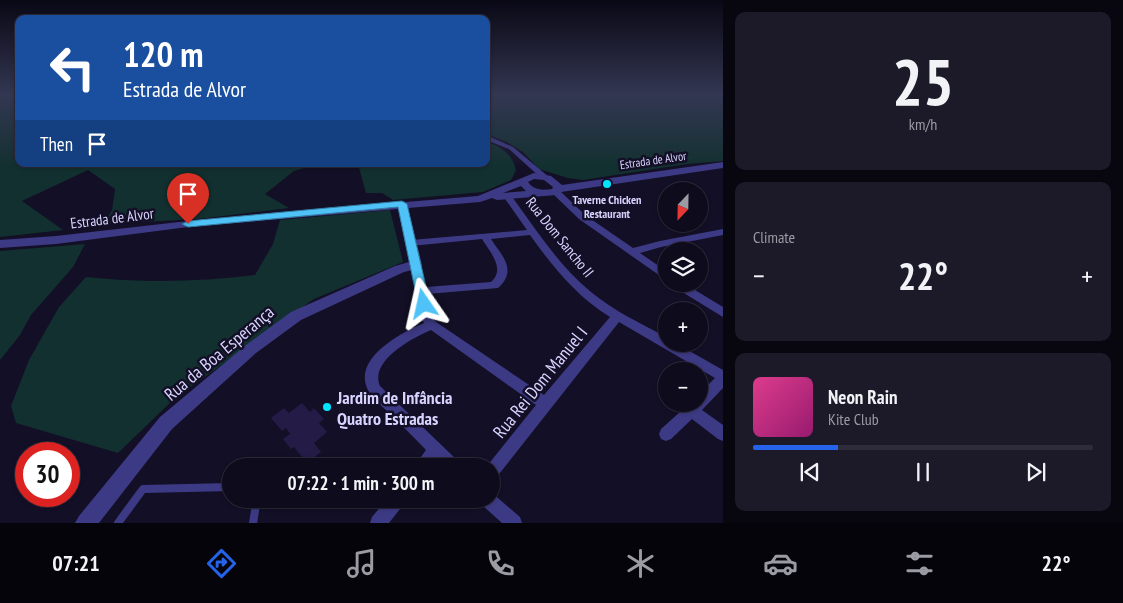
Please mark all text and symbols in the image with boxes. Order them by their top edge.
text: 120 m [123,31,204,77]
icon: left [40,35,105,100]
text: 25 [892,39,954,123]
text: Estrada de Alvor [123,75,246,103]
text: km/h [909,114,937,134]
icon: arrive [83,130,111,158]
text: Then [40,132,73,156]
street label: Estrada de Alvor [619,148,688,172]
pin [167,173,209,224]
marker: Taverne Chicken Restaurant [601,178,613,190]
icon: arrive [174,180,202,208]
north arrow [658,182,708,232]
map controls [658,182,708,412]
place label: Taverne Chicken Restaurant [573,192,641,221]
street label: Rua Dom Sancho II [522,193,598,281]
street label: Estrada de Alvor [69,203,156,233]
text: Climate [753,227,795,247]
button: layers [658,242,708,292]
text: 22° [898,251,948,300]
text: − [753,257,765,294]
text: + [1081,257,1093,294]
position arrow [397,277,449,329]
street label: Rua da Boa Esperança [159,300,279,406]
button: + [658,302,708,352]
street label: Rua Rei Dom Manuel I [488,321,592,443]
button: − [658,362,708,412]
text: Neon Rain [828,385,897,409]
place label: Jardim de Infância Quatro Estradas [336,386,452,430]
marker: Jardim de Infância Quatro Estradas [321,401,333,413]
text: Kite Club [828,409,879,429]
speed limit sign: 30 [15,442,80,507]
icon: previous [796,458,824,486]
icon: pause [909,458,937,486]
icon: next [1022,458,1050,486]
text: 07:22 · 1 min · 300 m [288,471,434,495]
icon: directions [204,546,239,581]
icon: music [344,546,379,581]
icon: phone [483,546,518,581]
icon: climate [623,546,658,581]
icon: car [763,546,798,581]
icon: filters [902,546,937,581]
text: 07:21 [52,549,100,577]
text: 22° [1042,549,1071,577]

